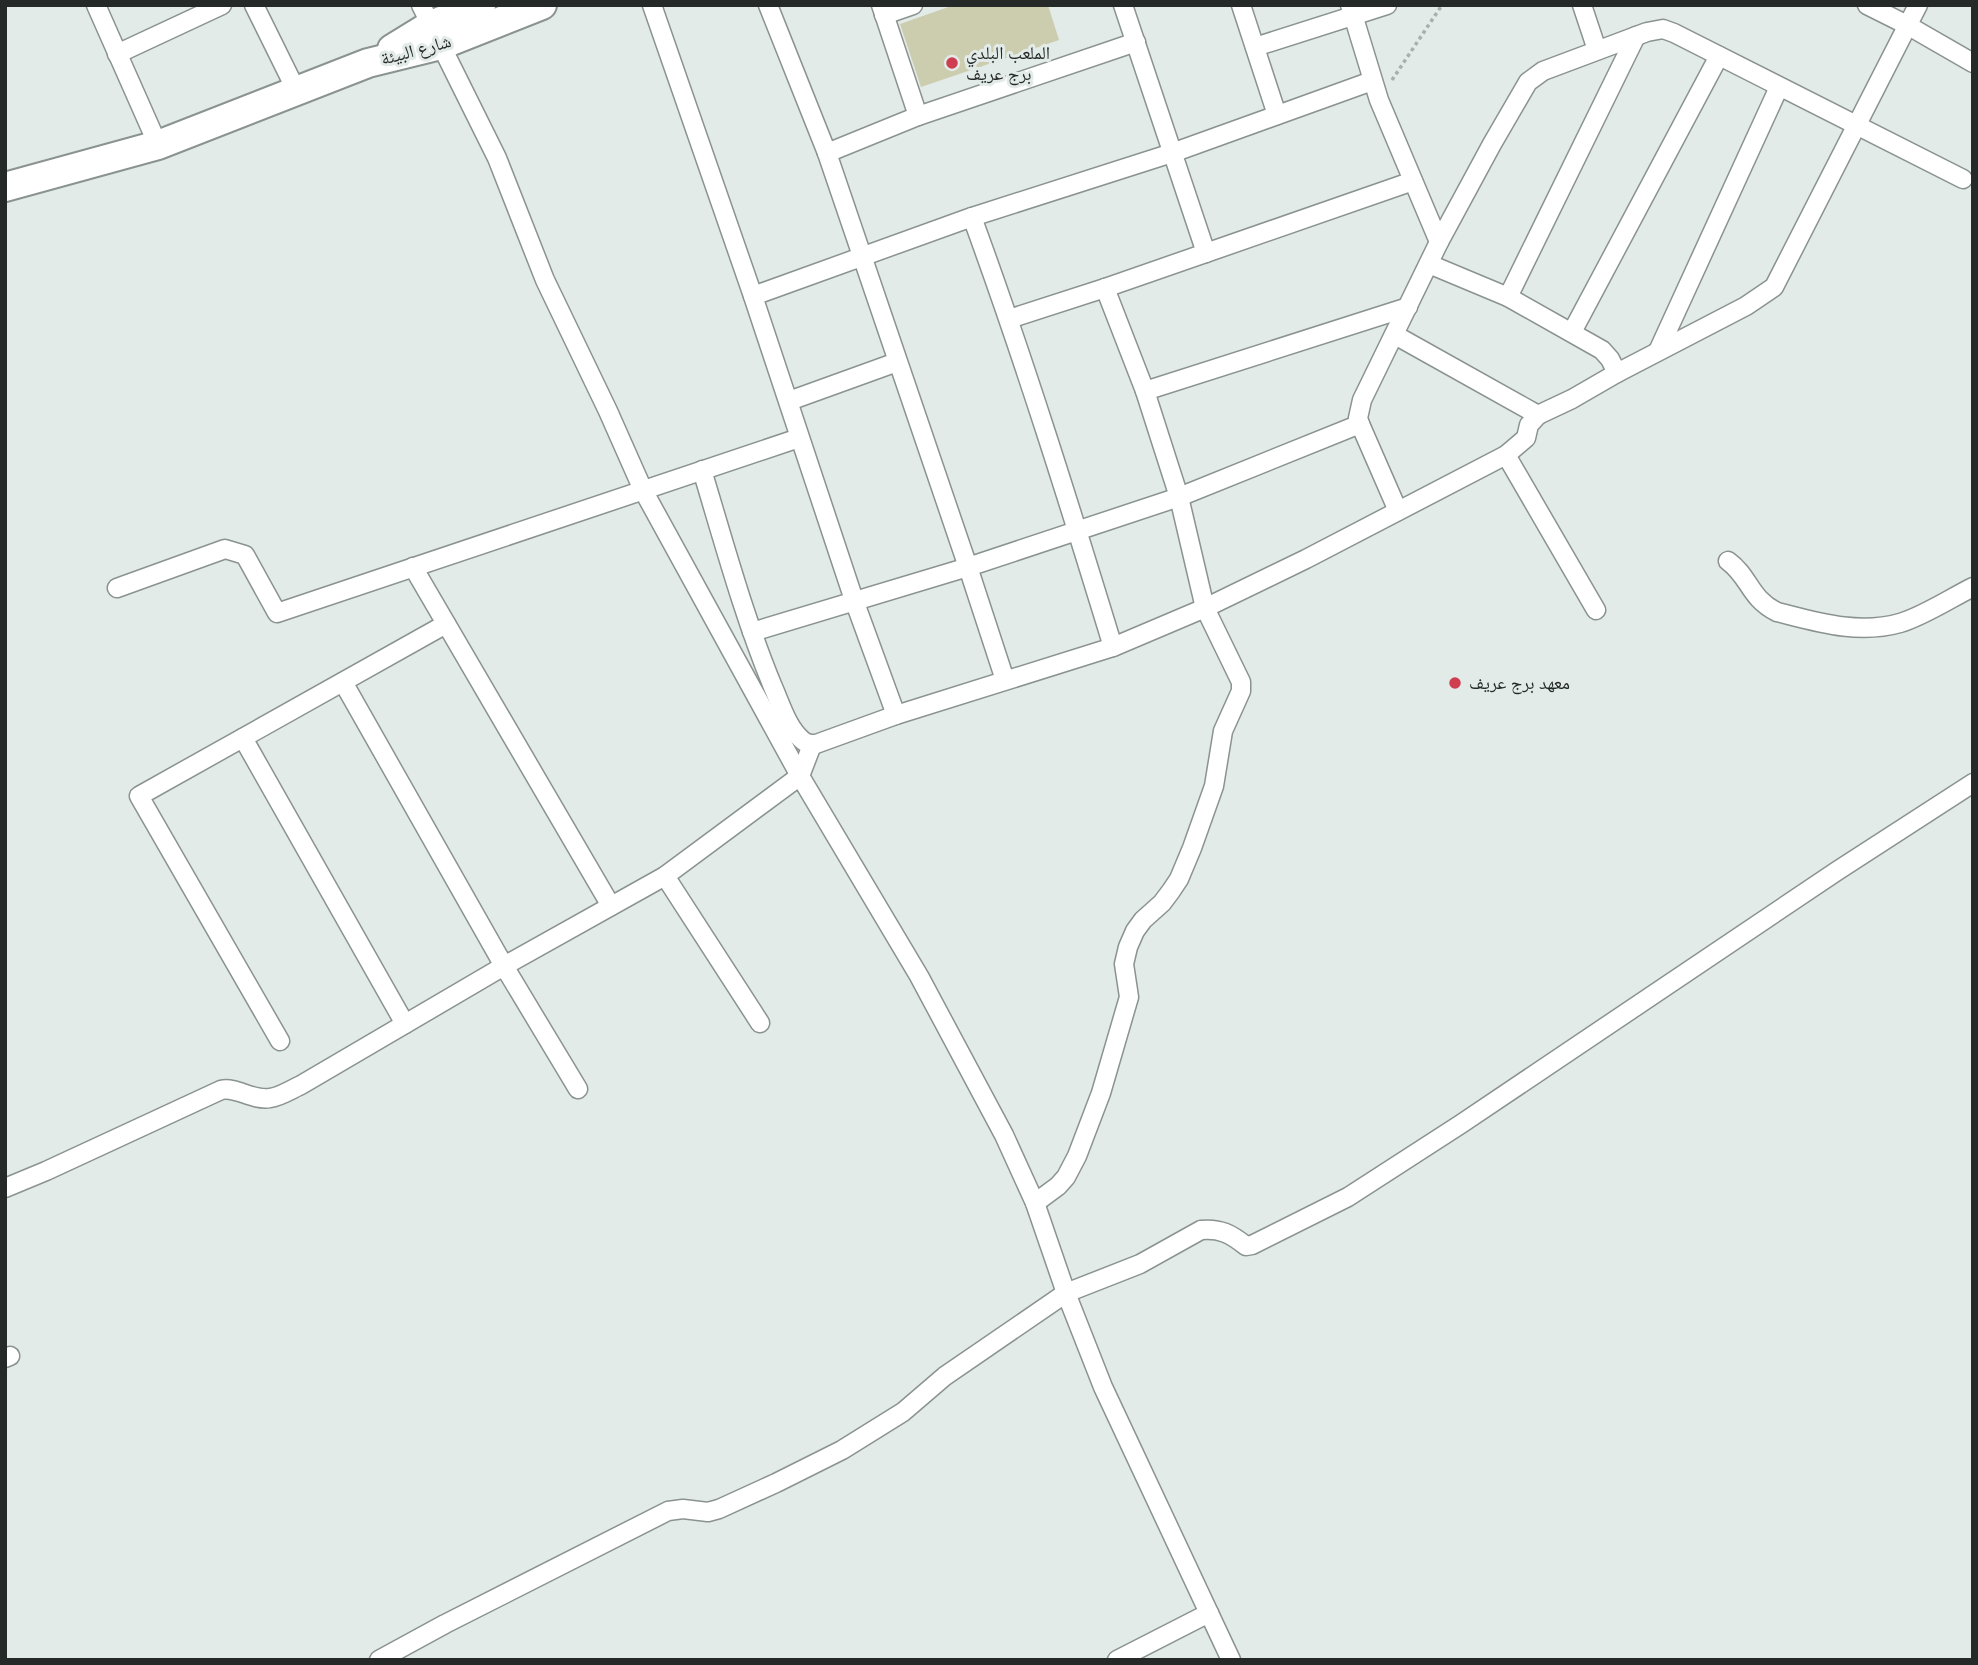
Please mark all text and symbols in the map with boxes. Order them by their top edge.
street label: شارع البيئة [378,29,454,70]
place label: الملعب البلدي برج عريف [966,41,1050,86]
marker: الملعب البلدي برج عريف [944,55,960,71]
place label: معهد برج عريف [1469,671,1570,695]
marker: معهد برج عريف [1447,675,1463,691]

